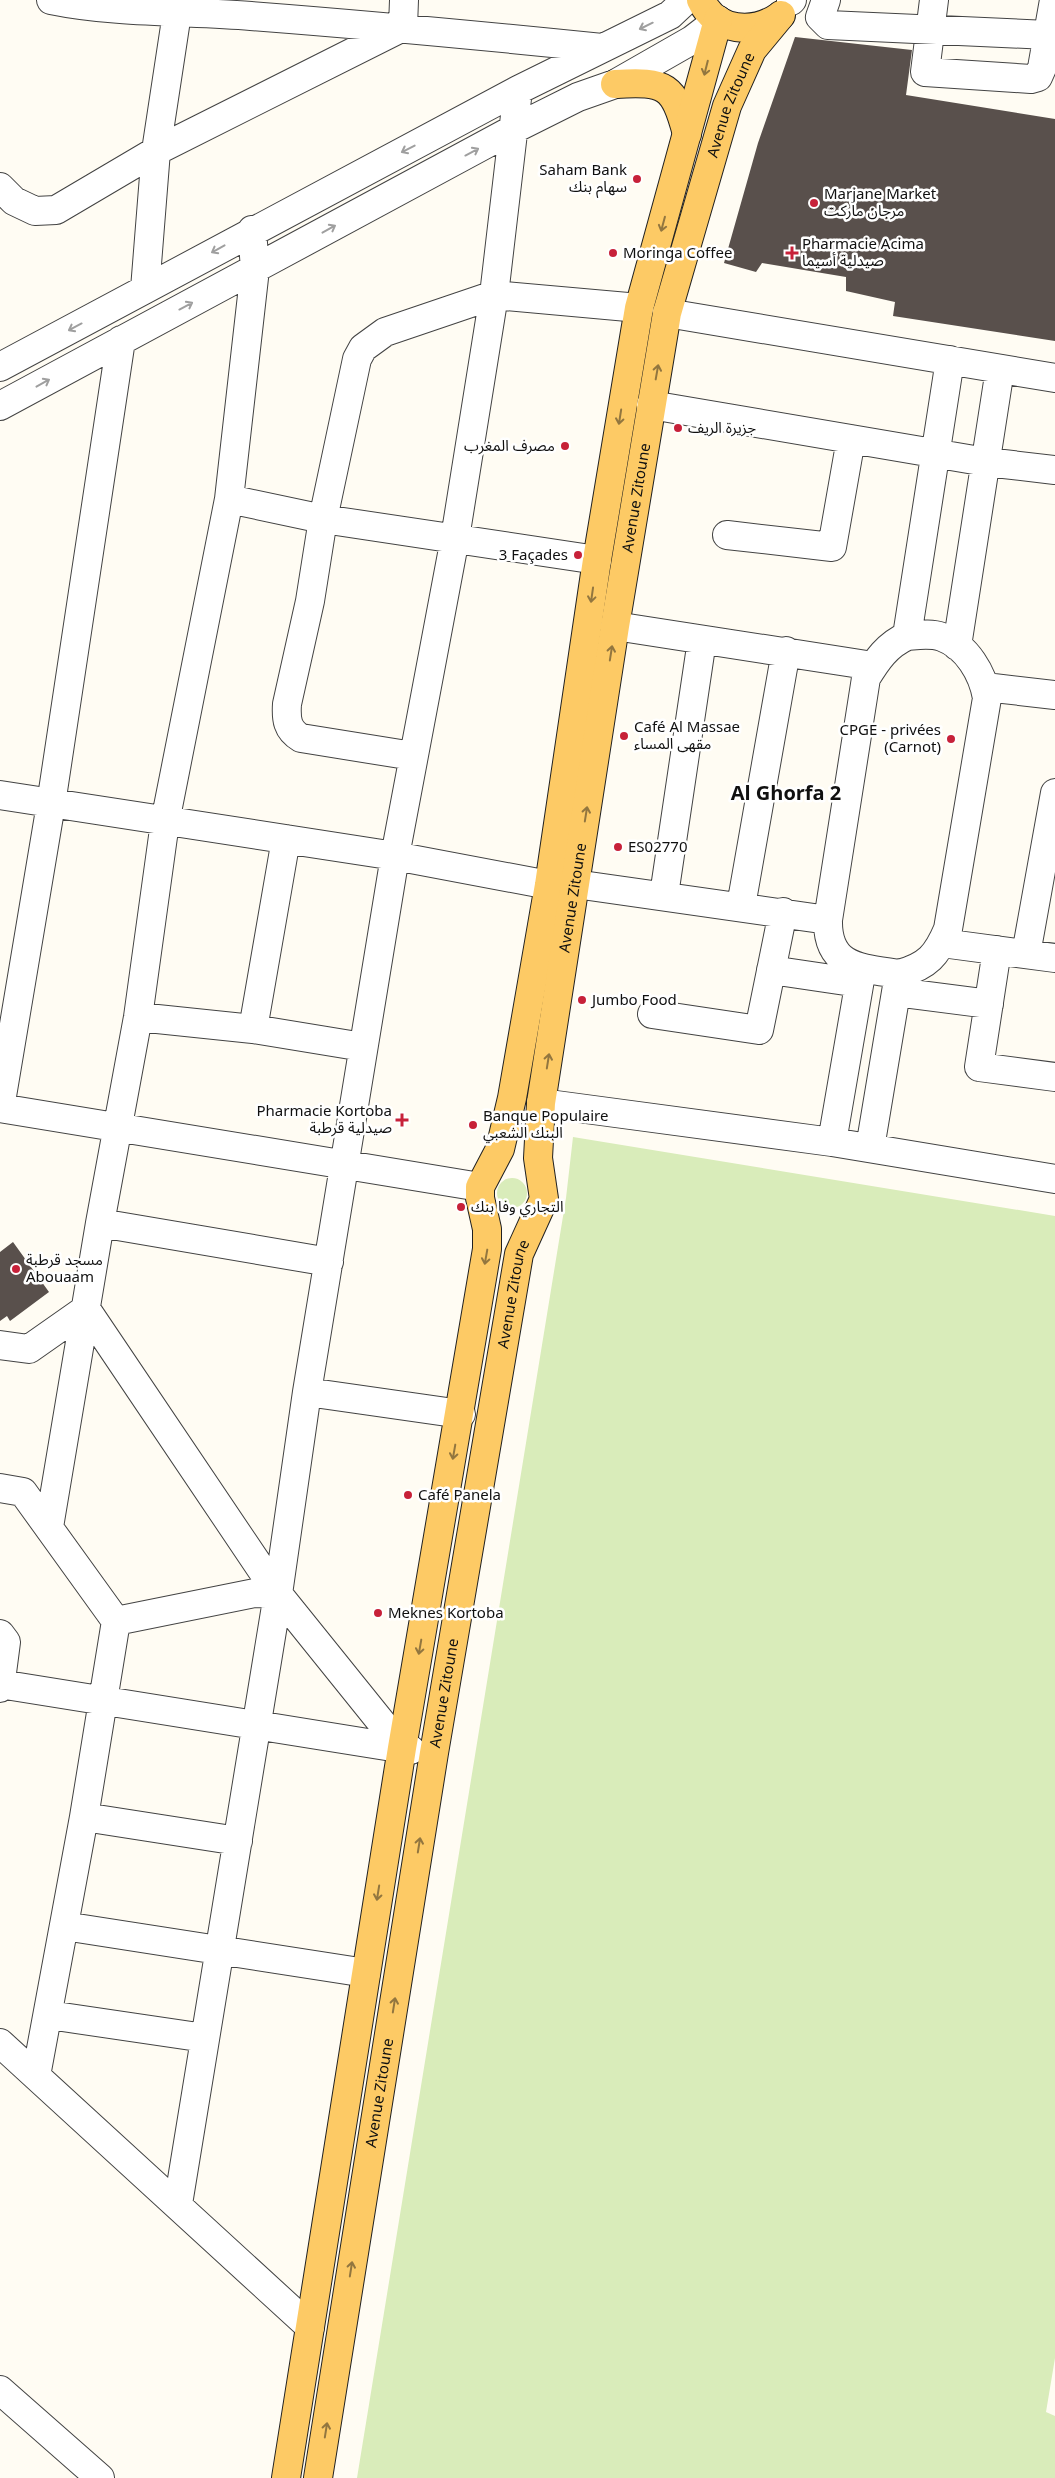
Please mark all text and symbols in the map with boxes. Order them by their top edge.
one-way arrow [639,22,654,31]
street label: Avenue Zitoune [697,47,765,162]
one-way arrow [701,59,711,75]
one-way arrow [401,144,416,154]
one-way arrow [464,147,479,156]
place label: Saham Bank سهام بنك [539,154,627,203]
marker: Saham Bank سهام بنك [631,173,643,185]
place label: Marjane Market مرجان ماركت [824,178,937,227]
marker: Marjane Market مرجان ماركت [808,197,820,209]
one-way arrow [657,216,667,232]
one-way arrow [321,224,336,233]
place label: Pharmacie Acima صيدلية أسيما [802,228,924,277]
place label: Moringa Coffee [623,237,732,269]
one-way arrow [211,245,226,254]
marker: Moringa Coffee [607,247,619,259]
marker: Pharmacie Acima صيدلية أسيما [786,247,798,259]
one-way arrow [178,301,193,310]
one-way arrow [69,322,83,332]
one-way arrow [652,364,662,380]
one-way arrow [35,378,50,388]
one-way arrow [615,408,625,424]
place label: جزيرة الريف [688,412,756,444]
marker: جزيرة الريف [672,422,684,434]
place label: مصرف المغرب [464,430,555,462]
marker: مصرف المغرب [559,440,571,452]
street label: Avenue Zitoune [611,441,661,555]
place label: 3 Façades [499,539,568,571]
marker: 3 Façades [572,549,584,561]
one-way arrow [587,586,597,602]
one-way arrow [606,645,616,661]
place label: Café Al Massae مقهى المساء [634,711,740,760]
place label: CPGE - privées (Carnot) [840,714,941,763]
marker: Café Al Massae مقهى المساء [618,730,630,742]
marker: CPGE - privées (Carnot) [945,733,957,745]
district label: Al Ghorfa 2 [731,773,841,815]
one-way arrow [581,806,591,822]
place label: ES02770 [628,831,687,863]
street label: Avenue Zitoune [549,841,597,955]
marker: ES02770 [612,841,624,853]
place label: Jumbo Food [590,984,677,1016]
marker: Jumbo Food [576,994,588,1006]
one-way arrow [543,1053,553,1069]
place label: Pharmacie Kortoba صيدلية قرطبة [256,1095,392,1144]
place label: Banque Populaire البنك الشعبي [483,1100,608,1149]
marker: Pharmacie Kortoba صيدلية قرطبة [396,1114,408,1126]
marker: Banque Populaire البنك الشعبي [467,1119,479,1131]
place label: التجاري وفا بنك [471,1191,563,1223]
marker: التجاري وفا بنك [455,1201,467,1213]
street label: Avenue Zitoune [487,1234,540,1351]
place label: مسجد قرطبة Abouaam [26,1244,103,1293]
one-way arrow [480,1249,490,1265]
marker: مسجد قرطبة Abouaam [10,1263,22,1275]
one-way arrow [448,1444,458,1460]
place label: Café Panela [418,1479,501,1511]
marker: Café Panela [402,1489,414,1501]
place label: Meknes Kortoba [388,1597,504,1629]
marker: Meknes Kortoba [372,1607,384,1619]
street label: Avenue Zitoune [419,1636,469,1750]
one-way arrow [414,1638,424,1654]
one-way arrow [415,1837,425,1853]
one-way arrow [373,1885,383,1901]
one-way arrow [389,1998,399,2014]
street label: Avenue Zitoune [355,2036,404,2150]
one-way arrow [347,2262,357,2278]
one-way arrow [321,2422,331,2438]

